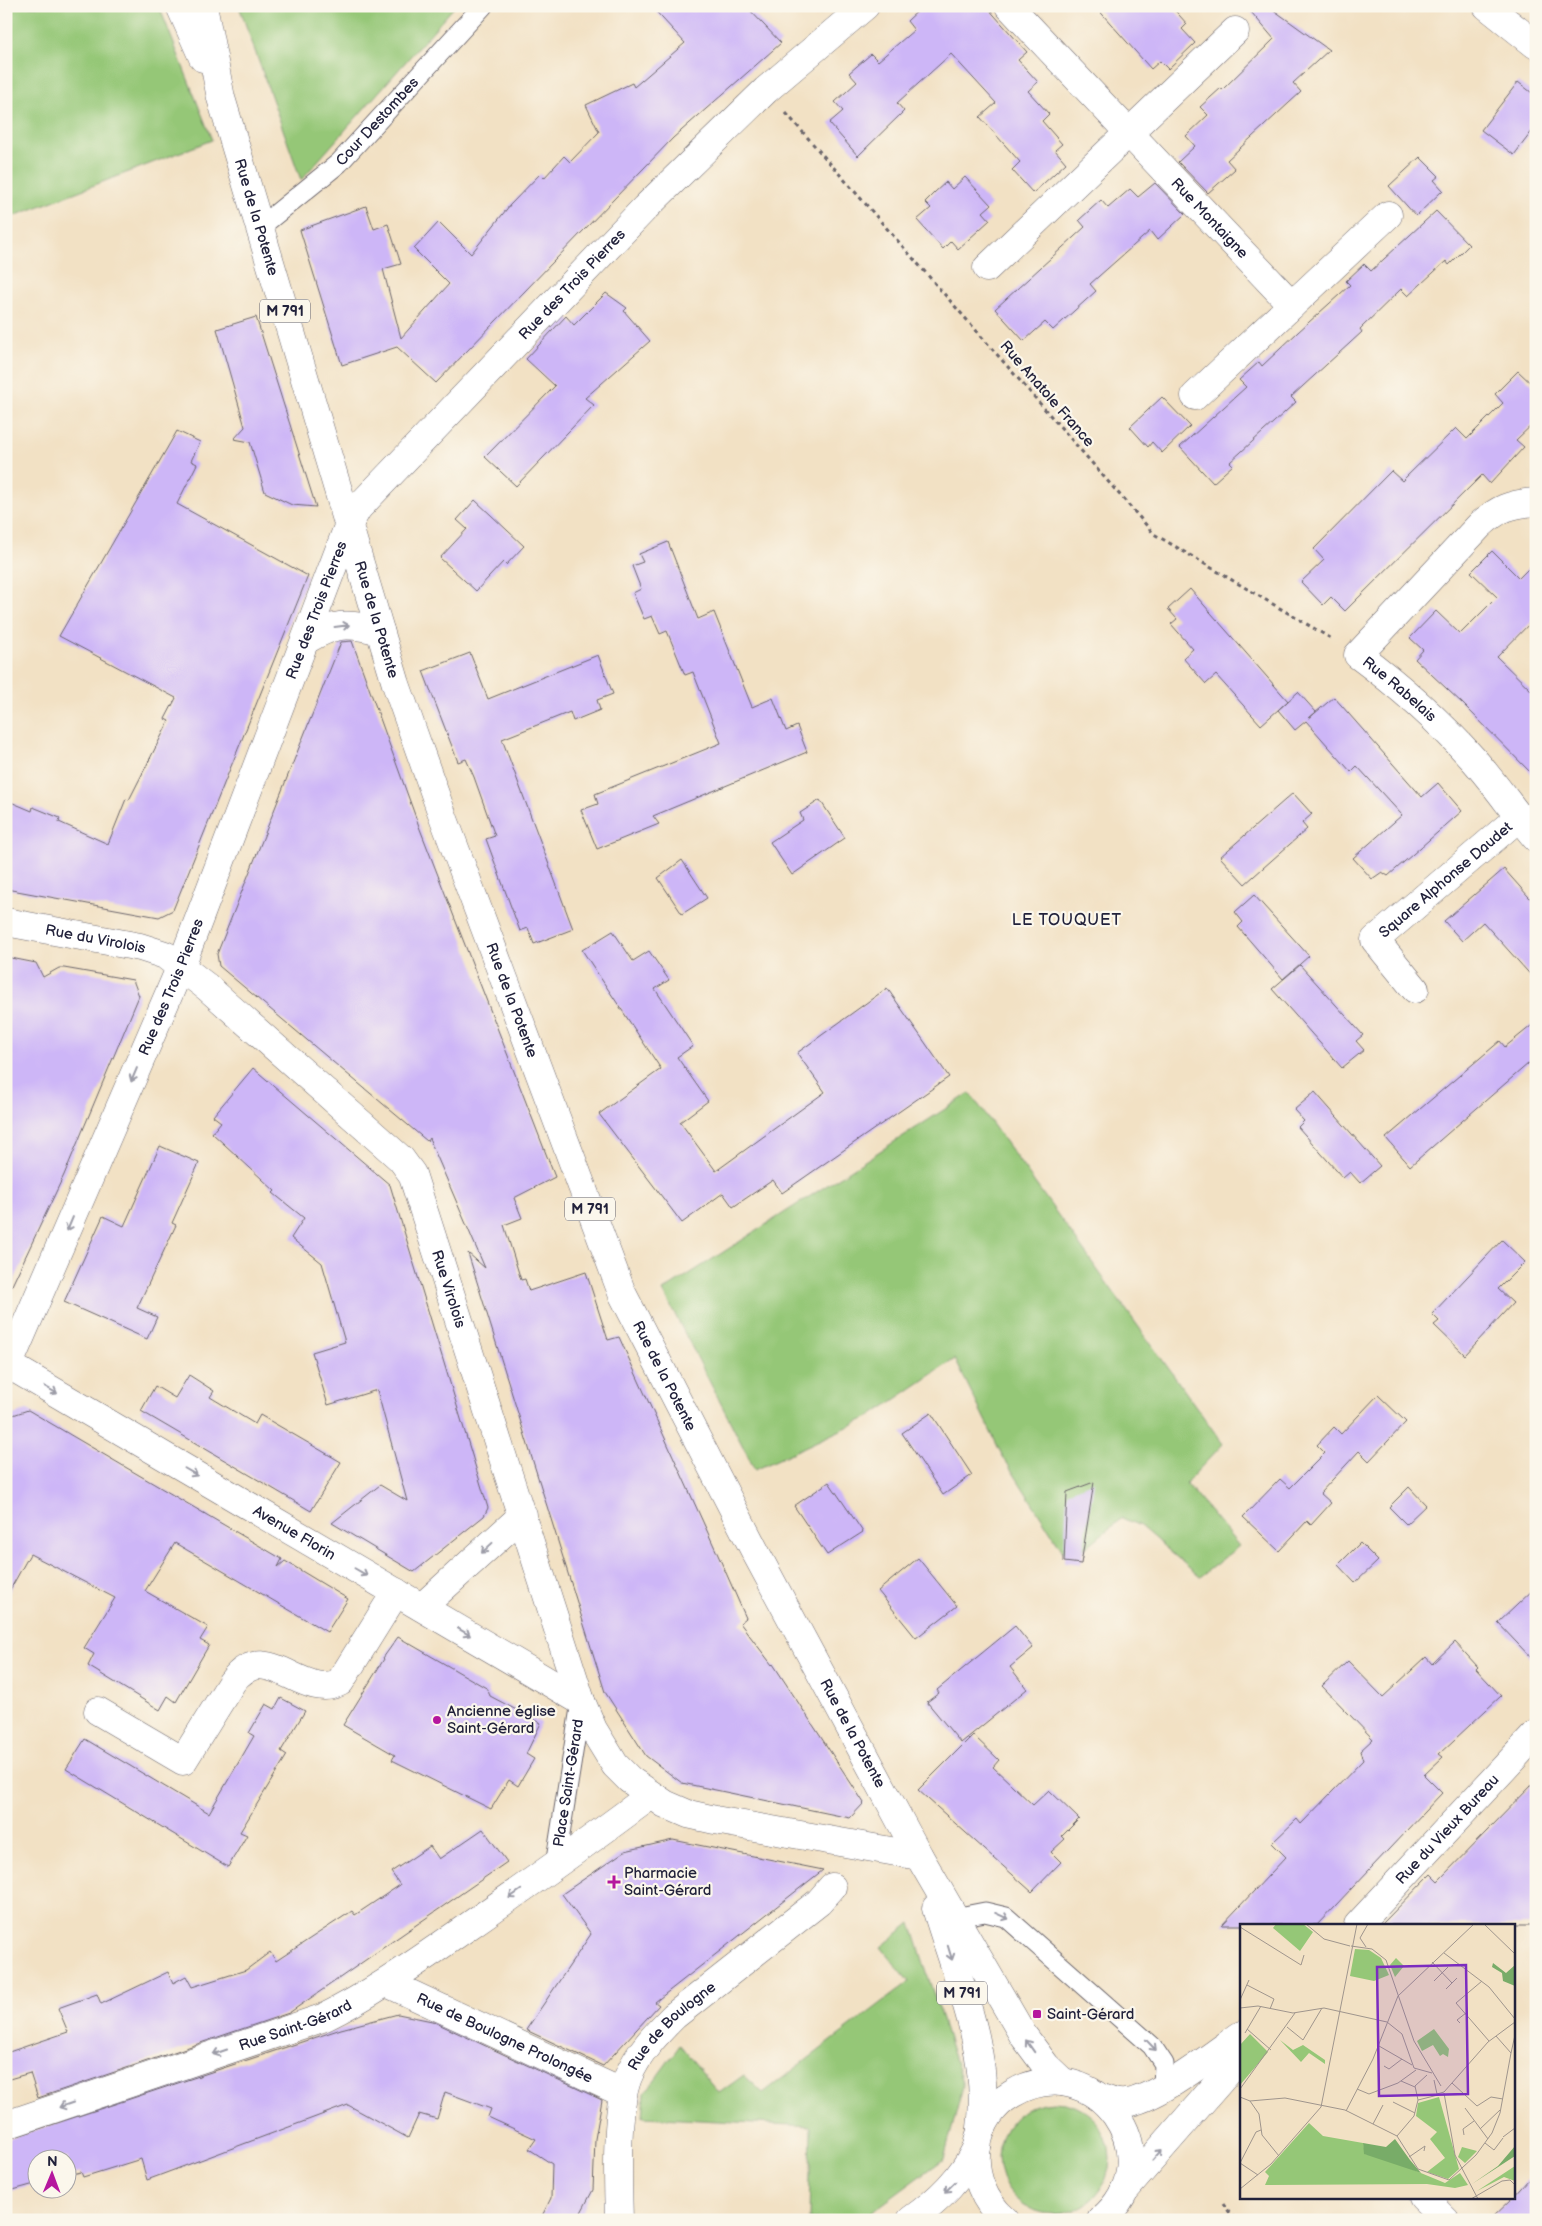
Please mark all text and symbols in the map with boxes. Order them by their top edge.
street label: Cour Destombes [332,73,423,170]
street label: Rue de la Potente [230,156,283,278]
street label: Rue Montaigne [1167,174,1252,262]
street label: Rue des Trois Pierres [515,224,630,344]
road number: M 791 [260,300,310,322]
street label: Rue Anatole France [996,337,1098,451]
street label: Rue des Trois Pierres [281,538,351,682]
street label: Rue de la Potente [350,559,403,680]
one-way arrow [333,621,349,631]
street label: Rue Rabelais [1359,652,1441,726]
street label: Square Alphonse Daudet [1375,817,1516,942]
district label: LE TOUQUET [1012,911,1122,930]
street label: Rue des Trois Pierres [134,915,208,1058]
street label: Rue du Virolois [44,920,149,958]
street label: Rue de la Potente [482,940,542,1060]
one-way arrow [129,1067,139,1082]
road number: M 791 [565,1198,615,1220]
one-way arrow [64,1216,74,1231]
street label: Rue Virolois [428,1248,470,1331]
street label: Rue de la Potente [628,1318,701,1434]
one-way arrow [43,1385,57,1395]
one-way arrow [184,1467,198,1477]
street label: Avenue Florin [250,1501,339,1564]
one-way arrow [481,1542,493,1554]
one-way arrow [354,1567,368,1577]
one-way arrow [457,1628,471,1638]
street label: Rue de la Potente [816,1675,890,1791]
place label: Ancienne église Saint-Gérard [447,1702,556,1738]
marker: Ancienne église Saint-Gérard [431,1714,443,1726]
street label: Place Saint-Gérard [549,1718,588,1848]
street label: Rue du Vieux Bureau [1392,1770,1503,1888]
place label: Pharmacie Saint-Gérard [624,1864,711,1900]
marker: Pharmacie Saint-Gérard [608,1876,620,1888]
one-way arrow [509,1889,523,1899]
one-way arrow [994,1912,1009,1922]
inset map [1240,1924,1514,2198]
one-way arrow [945,1945,955,1961]
street label: Rue de Boulogne [623,1977,720,2074]
road number: M 791 [937,1982,987,2005]
street label: Rue de Boulogne Prolongée [414,1989,596,2087]
street label: Rue Saint-Gérard [236,1995,355,2055]
place label: Saint-Gérard [1047,2005,1134,2024]
marker: Saint-Gérard [1031,2008,1043,2020]
one-way arrow [1025,2039,1035,2053]
one-way arrow [1145,2039,1157,2051]
one-way arrow [212,2048,228,2058]
one-way arrow [59,2101,75,2110]
north arrow [28,2148,78,2198]
one-way arrow [1151,2149,1162,2162]
text: N [47,2153,58,2170]
one-way arrow [944,2181,956,2193]

